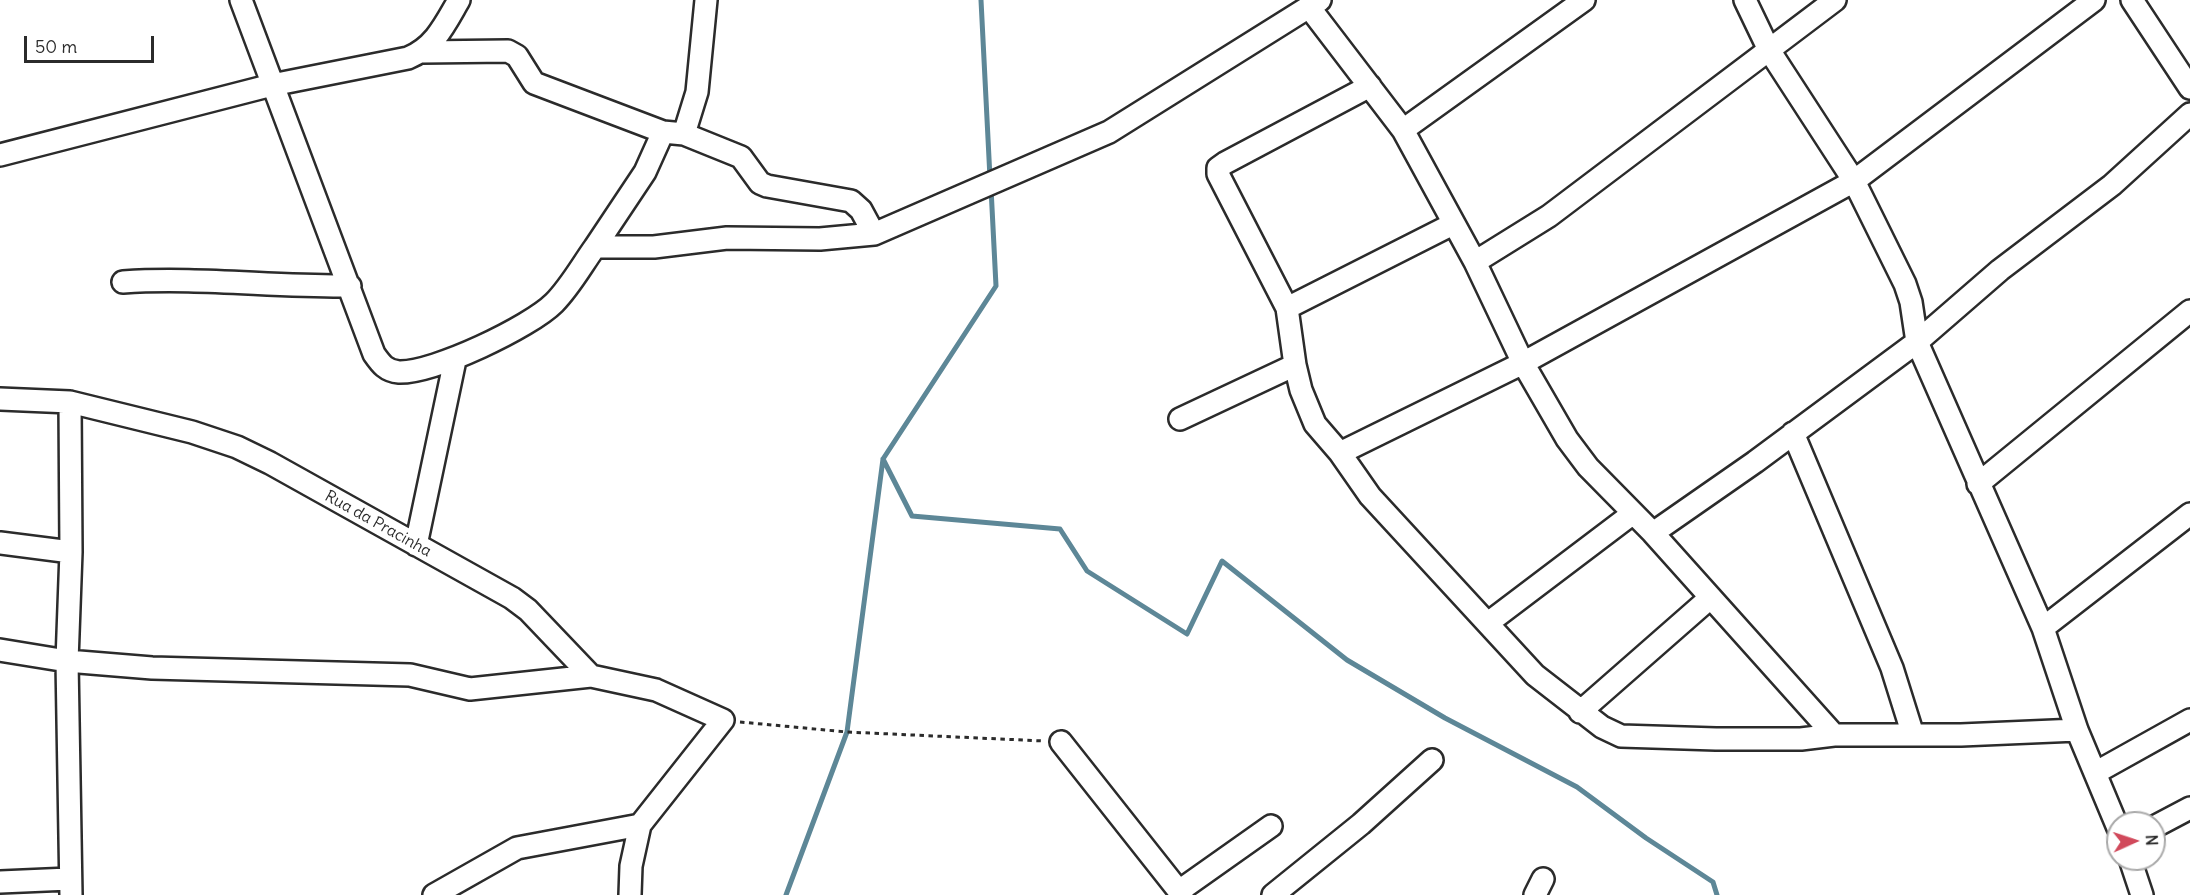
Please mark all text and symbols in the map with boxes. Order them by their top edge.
scale bar [27,24,158,62]
text: 50 m [35,35,77,58]
street label: Rua da Pracinha [321,487,435,561]
north arrow [2106,811,2166,871]
text: N [2142,834,2162,846]

